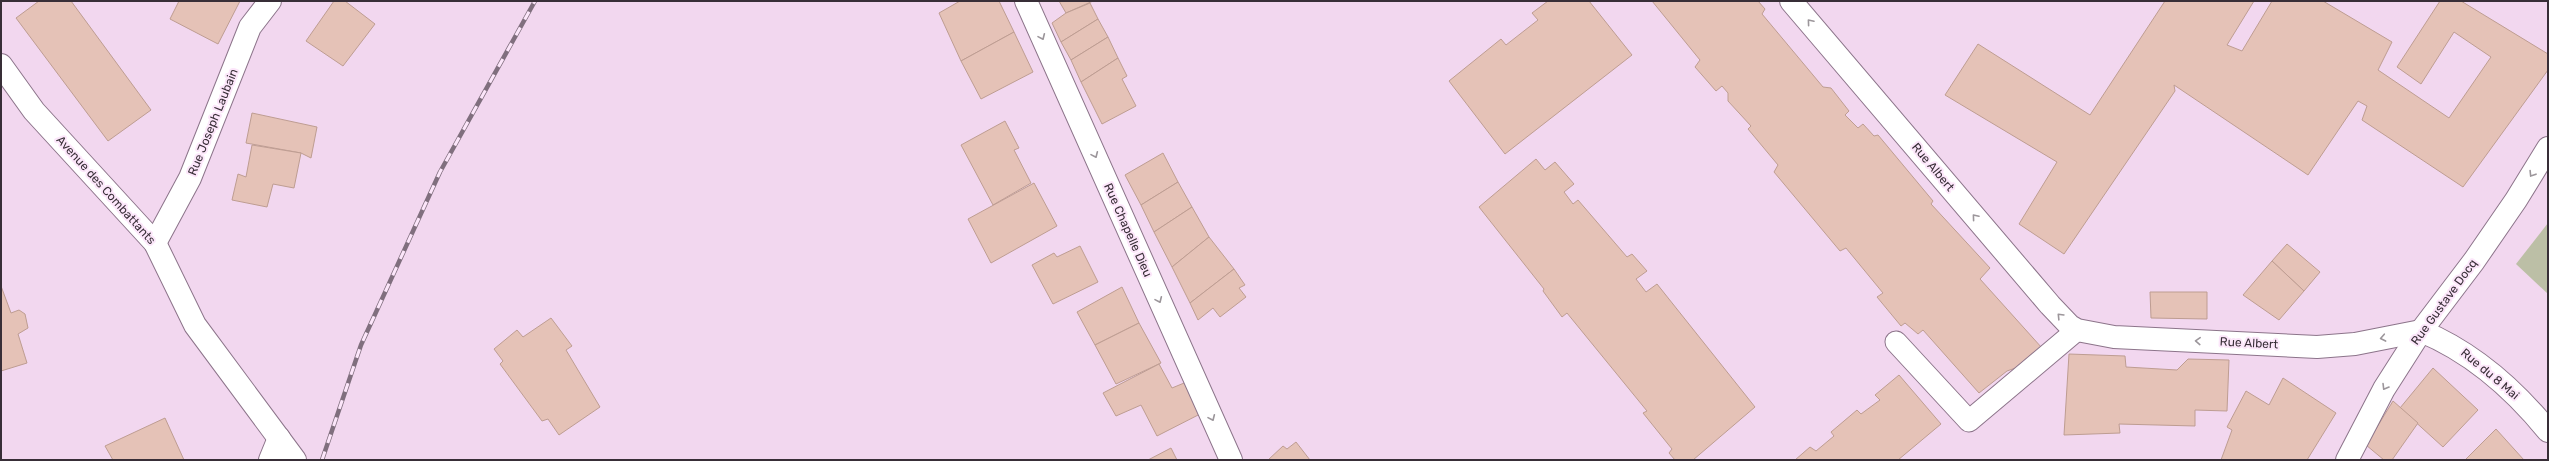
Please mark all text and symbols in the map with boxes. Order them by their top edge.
one-way arrow [1807,20,1814,27]
one-way arrow [1037,32,1045,40]
street label: Rue Joseph Laubain [185,67,241,177]
street label: Avenue des Combattants [54,133,158,247]
street label: Rue Albert [1909,140,1957,194]
one-way arrow [1090,151,1098,159]
one-way arrow [2529,170,2537,177]
street label: Rue Chapelle Dieu [1101,181,1155,279]
one-way arrow [1973,214,1980,222]
street label: Rue Gustave Docq [2408,256,2480,348]
one-way arrow [1154,295,1162,303]
one-way arrow [2058,313,2065,320]
one-way arrow [2380,333,2386,342]
street label: Rue Albert [2219,334,2279,352]
one-way arrow [2195,336,2201,345]
street label: Rue du 8 Mai [2458,346,2522,402]
one-way arrow [2382,383,2390,390]
one-way arrow [1207,414,1215,422]

